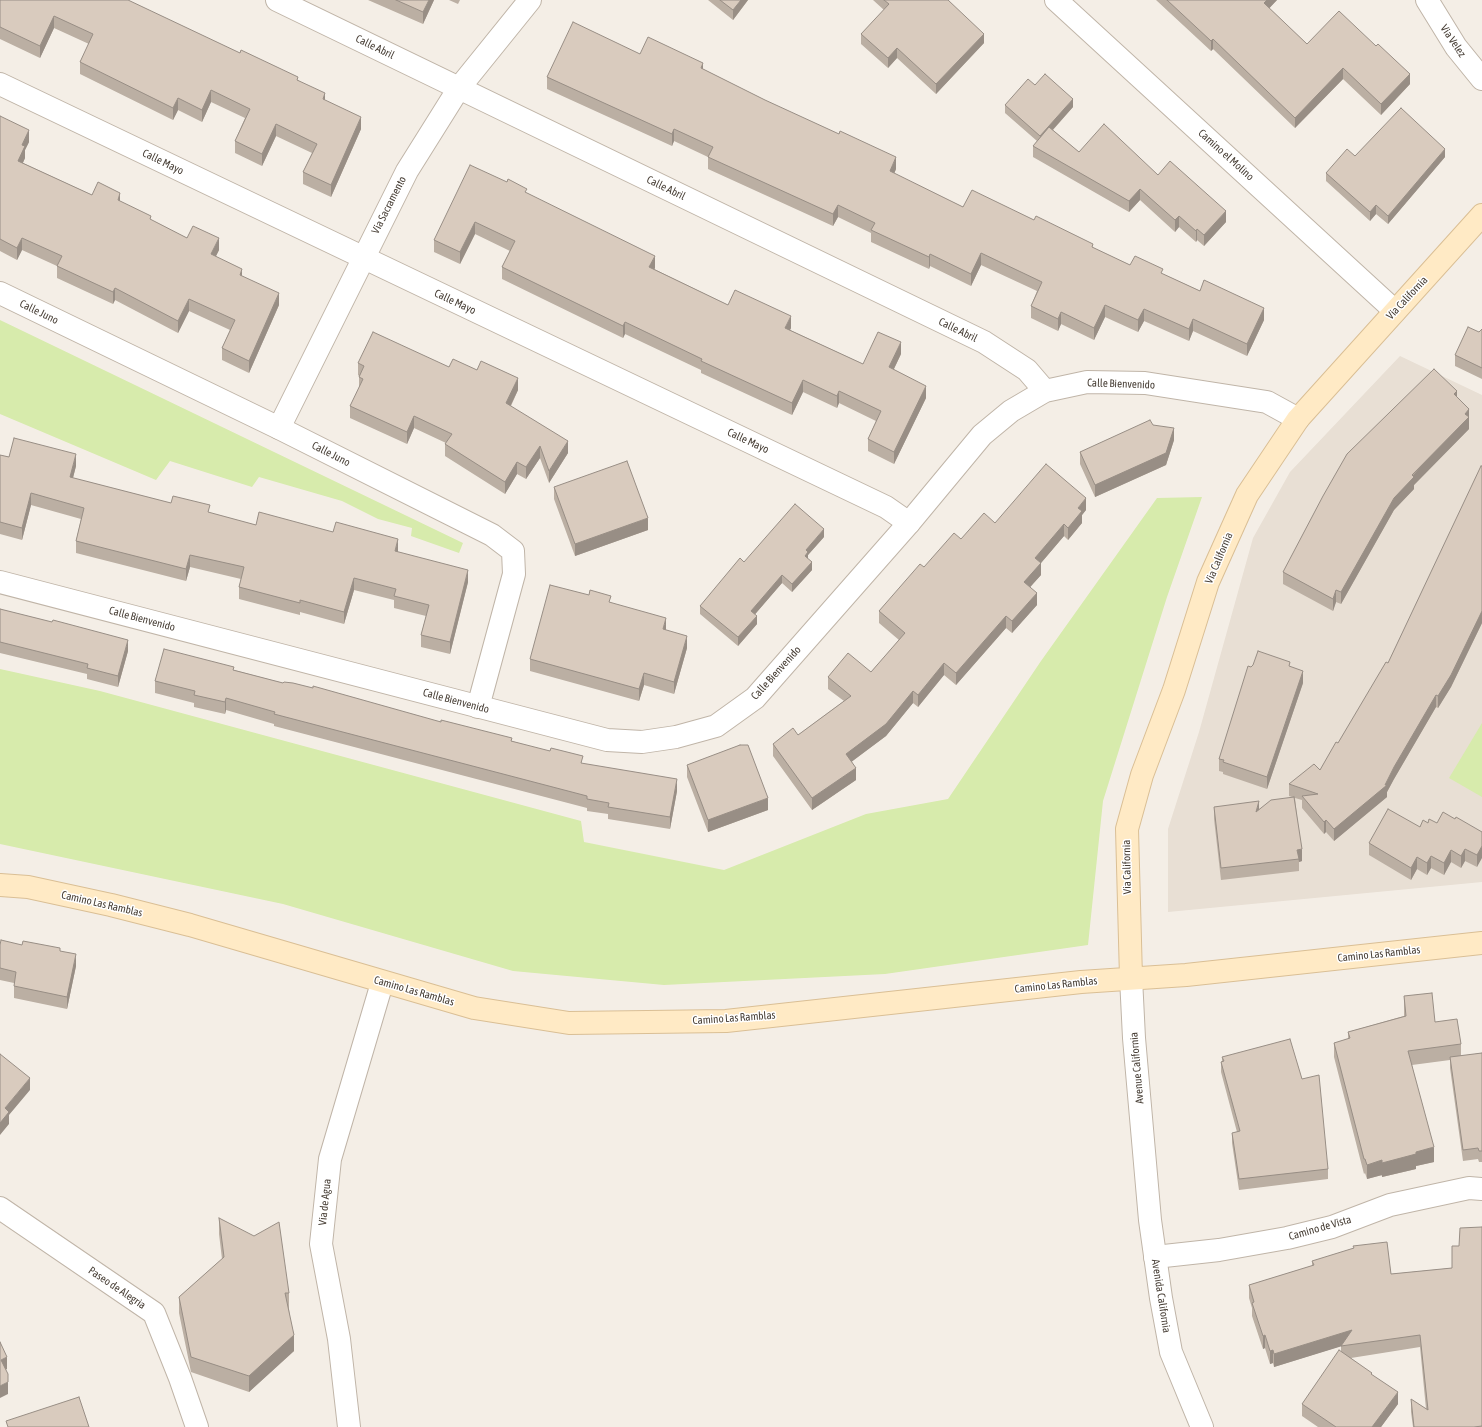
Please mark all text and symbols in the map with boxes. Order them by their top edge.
street label: Via Velez [1437,22,1469,60]
street label: Calle Abril [353,32,397,62]
street label: Camino el Molino [1195,127,1257,183]
street label: Calle Mayo [140,146,186,178]
street label: Calle Abril [644,173,688,203]
street label: Via Sacramento [369,174,409,236]
street label: Via California [1384,274,1430,322]
street label: Calle Mayo [432,287,478,317]
street label: Calle Juno [17,297,61,327]
street label: Calle Abril [936,315,980,345]
street label: Calle Bienvenido [1087,376,1155,392]
street label: Calle Mayo [725,426,771,456]
street label: Calle Juno [309,439,353,469]
street label: Via California [1202,530,1236,586]
street label: Calle Bienvenido [107,604,177,634]
street label: Calle Bienvenido [748,643,804,703]
street label: Calle Bienvenido [421,686,491,716]
street label: Via California [1120,840,1134,894]
street label: Camino Las Ramblas [60,888,144,920]
street label: Camino Las Ramblas [1337,943,1421,965]
street label: Camino Las Ramblas [372,973,456,1009]
street label: Camino Las Ramblas [1014,974,1098,996]
street label: Camino Las Ramblas [692,1009,776,1027]
street label: Avenue California [1127,1032,1147,1104]
street label: Via de Agua [316,1178,334,1226]
street label: Camino de Vista [1287,1213,1353,1243]
street label: Avenida California [1149,1258,1173,1334]
street label: Paseo de Alegria [86,1264,148,1312]

